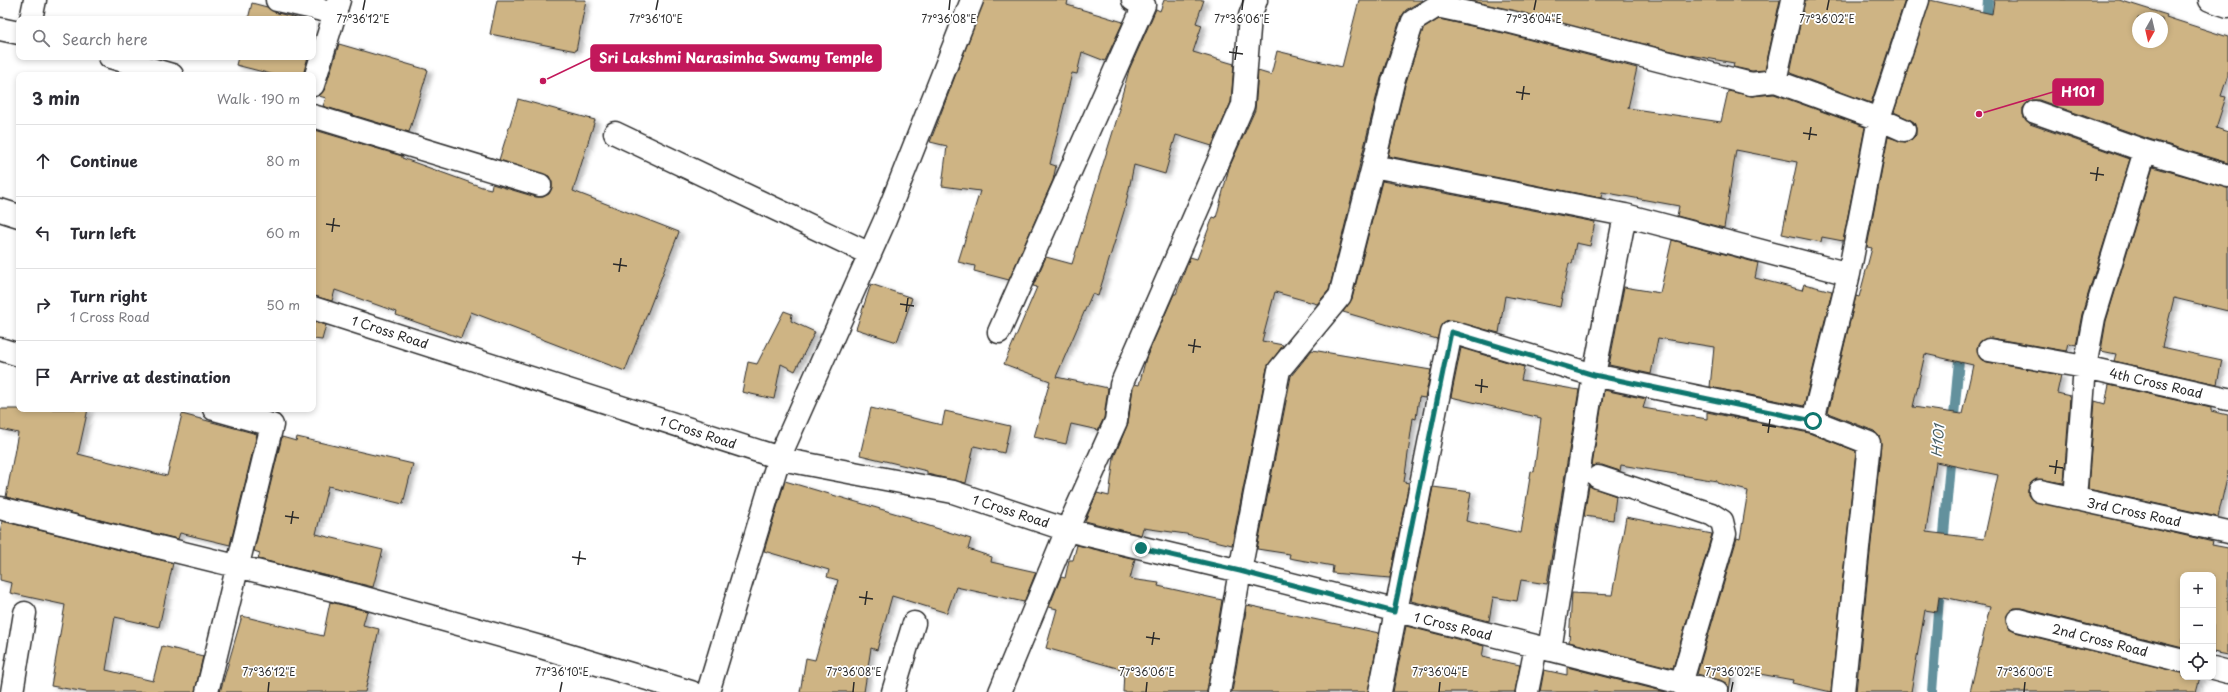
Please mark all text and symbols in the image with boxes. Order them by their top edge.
text: 77°36'12"E [336,11,390,26]
text: 77°36'10"E [629,11,683,26]
text: 77°36'08"E [921,11,977,26]
text: 77°36'06"E [1214,11,1270,26]
text: 77°36'04"E [1506,11,1562,26]
text: 77°36'02"E [1799,11,1855,26]
north arrow [2132,12,2168,48]
search box [16,16,316,60]
icon: search [30,27,52,49]
text: Search here [62,27,148,50]
callout: Sri Lakshmi Narasimha Swamy Temple [591,45,881,71]
text: Sri Lakshmi Narasimha Swamy Temple [599,47,873,68]
callout: H101 [2053,79,2103,105]
text: H101 [2061,81,2095,102]
text: 3 min [32,85,80,111]
text: Walk · 190 m [217,89,300,108]
text: Continue [70,149,138,172]
icon: ahead [32,150,54,172]
text: 80 m [266,151,300,170]
text: Turn left [70,221,136,244]
icon: left [32,222,54,244]
text: 60 m [266,223,300,242]
text: Turn right [70,284,147,307]
icon: right [32,294,54,316]
text: 50 m [266,295,300,314]
text: 1 Cross Road [70,307,150,326]
street label: 1 Cross Road [349,310,431,353]
street label: 4th Cross Road [2108,363,2205,402]
text: Arrive at destination [70,365,231,388]
icon: arrive [32,366,54,388]
street label: 1 Cross Road [657,410,739,453]
route start [1804,412,1822,430]
water label: H101 [1926,421,1950,458]
street label: 1 Cross Road [970,489,1052,532]
street label: 3rd Cross Road [2085,492,2183,531]
route end [1132,539,1150,557]
map controls [2180,572,2216,680]
button: + [2180,572,2216,608]
street label: 1 Cross Road [1412,607,1494,644]
button: − [2180,608,2216,644]
street label: 2nd Cross Road [2050,618,2150,661]
button: locate [2180,644,2216,680]
text: 77°36'12"E [242,664,296,679]
text: 77°36'10"E [535,664,589,679]
text: 77°36'08"E [826,664,882,679]
text: 77°36'06"E [1119,664,1175,679]
text: 77°36'04"E [1412,664,1468,679]
text: 77°36'02"E [1705,664,1761,679]
text: 77°36'00"E [1997,664,2053,679]

